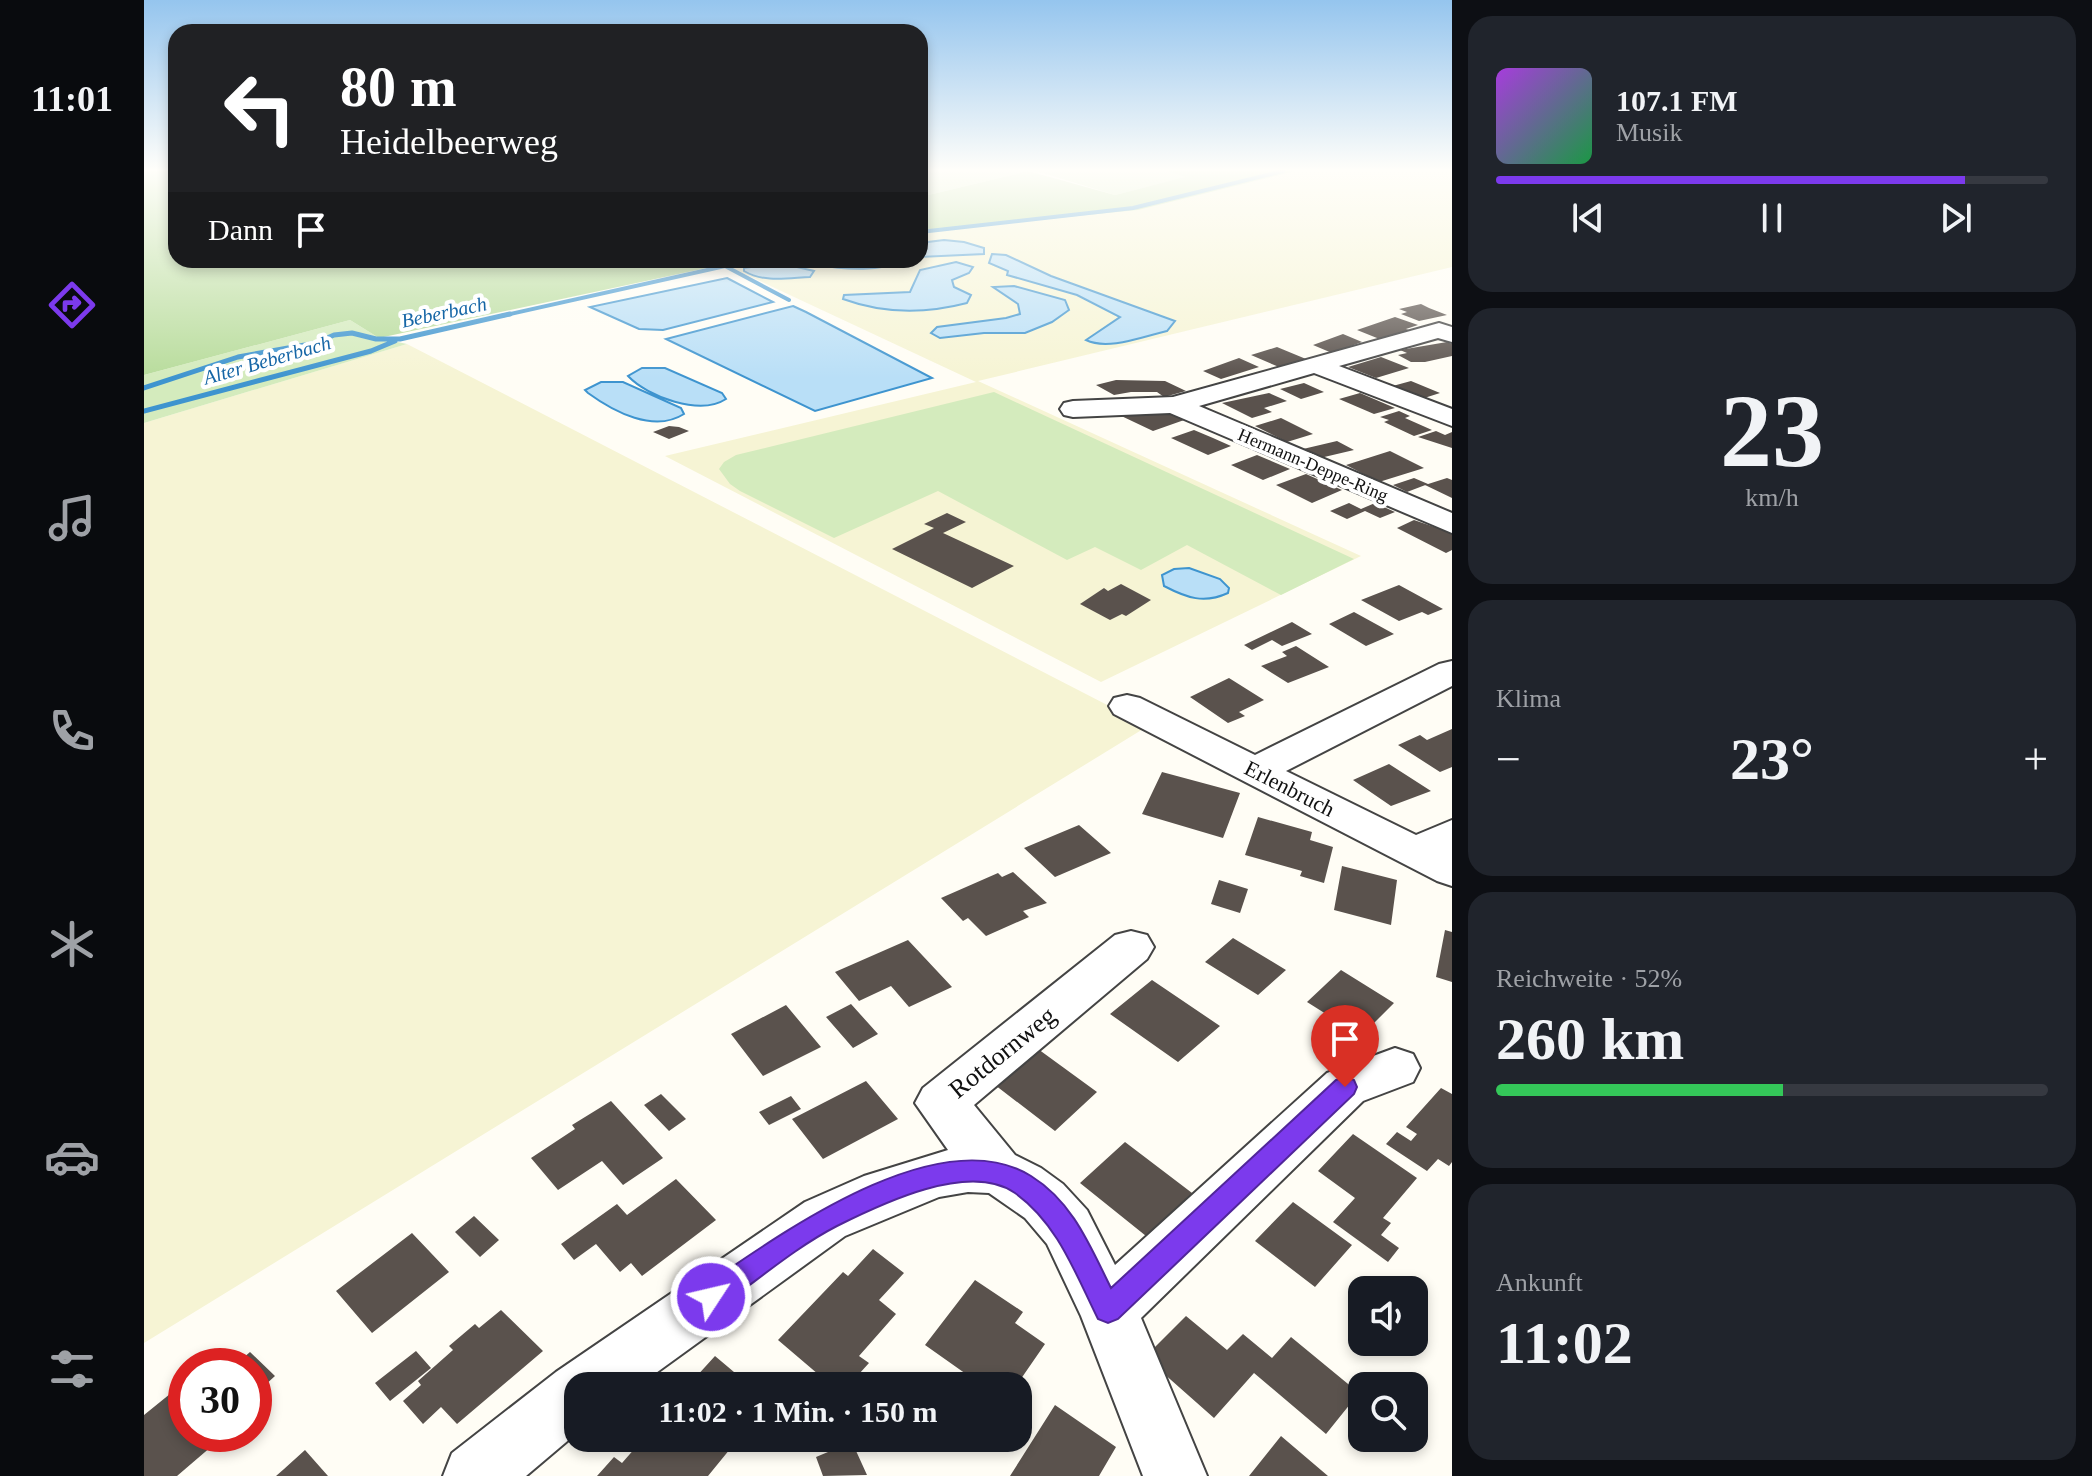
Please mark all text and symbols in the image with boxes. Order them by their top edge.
icon: left [208,56,312,160]
text: 80 m [340,56,457,118]
text: 11:01 [31,79,113,119]
text: 107.1 FM [1616,84,1738,117]
text: Musik [1616,118,1682,147]
text: Heidelbeerweg [340,122,558,162]
icon: previous [1566,196,1610,240]
icon: pause [1750,196,1794,240]
icon: next [1934,196,1978,240]
icon: arrive [289,208,333,252]
text: Dann [208,213,273,246]
icon: directions [44,277,100,333]
water label: Beberbach [399,292,489,332]
water label: Alter Beberbach [199,331,333,389]
text: 23 [1720,373,1824,488]
street label: Hermann-Deppe-Ring [1235,424,1391,506]
text: km/h [1745,483,1799,512]
icon: music [44,490,100,546]
text: Klima [1496,684,1561,713]
icon: phone [44,703,100,759]
text: 23° [1730,726,1814,792]
text: − [1496,735,1521,784]
text: + [2023,735,2048,784]
street label: Erlenbruch [1241,755,1339,822]
icon: climate [44,916,100,972]
text: Reichweite · 52% [1496,964,1682,993]
street label: Rotdornweg [943,1001,1061,1104]
pin [1311,1005,1379,1087]
text: 260 km [1496,1006,1684,1072]
icon: arrive [1323,1017,1367,1061]
icon: car [44,1129,100,1185]
position arrow [669,1255,753,1339]
text: Ankunft [1496,1268,1583,1297]
map controls [1348,1276,1428,1452]
button: sound [1348,1276,1428,1356]
text: 11:02 [1496,1310,1633,1376]
icon: filters [44,1341,100,1397]
speed limit sign: 30 [168,1348,272,1452]
button: search [1348,1372,1428,1452]
text: 11:02 · 1 Min. · 150 m [658,1395,938,1428]

